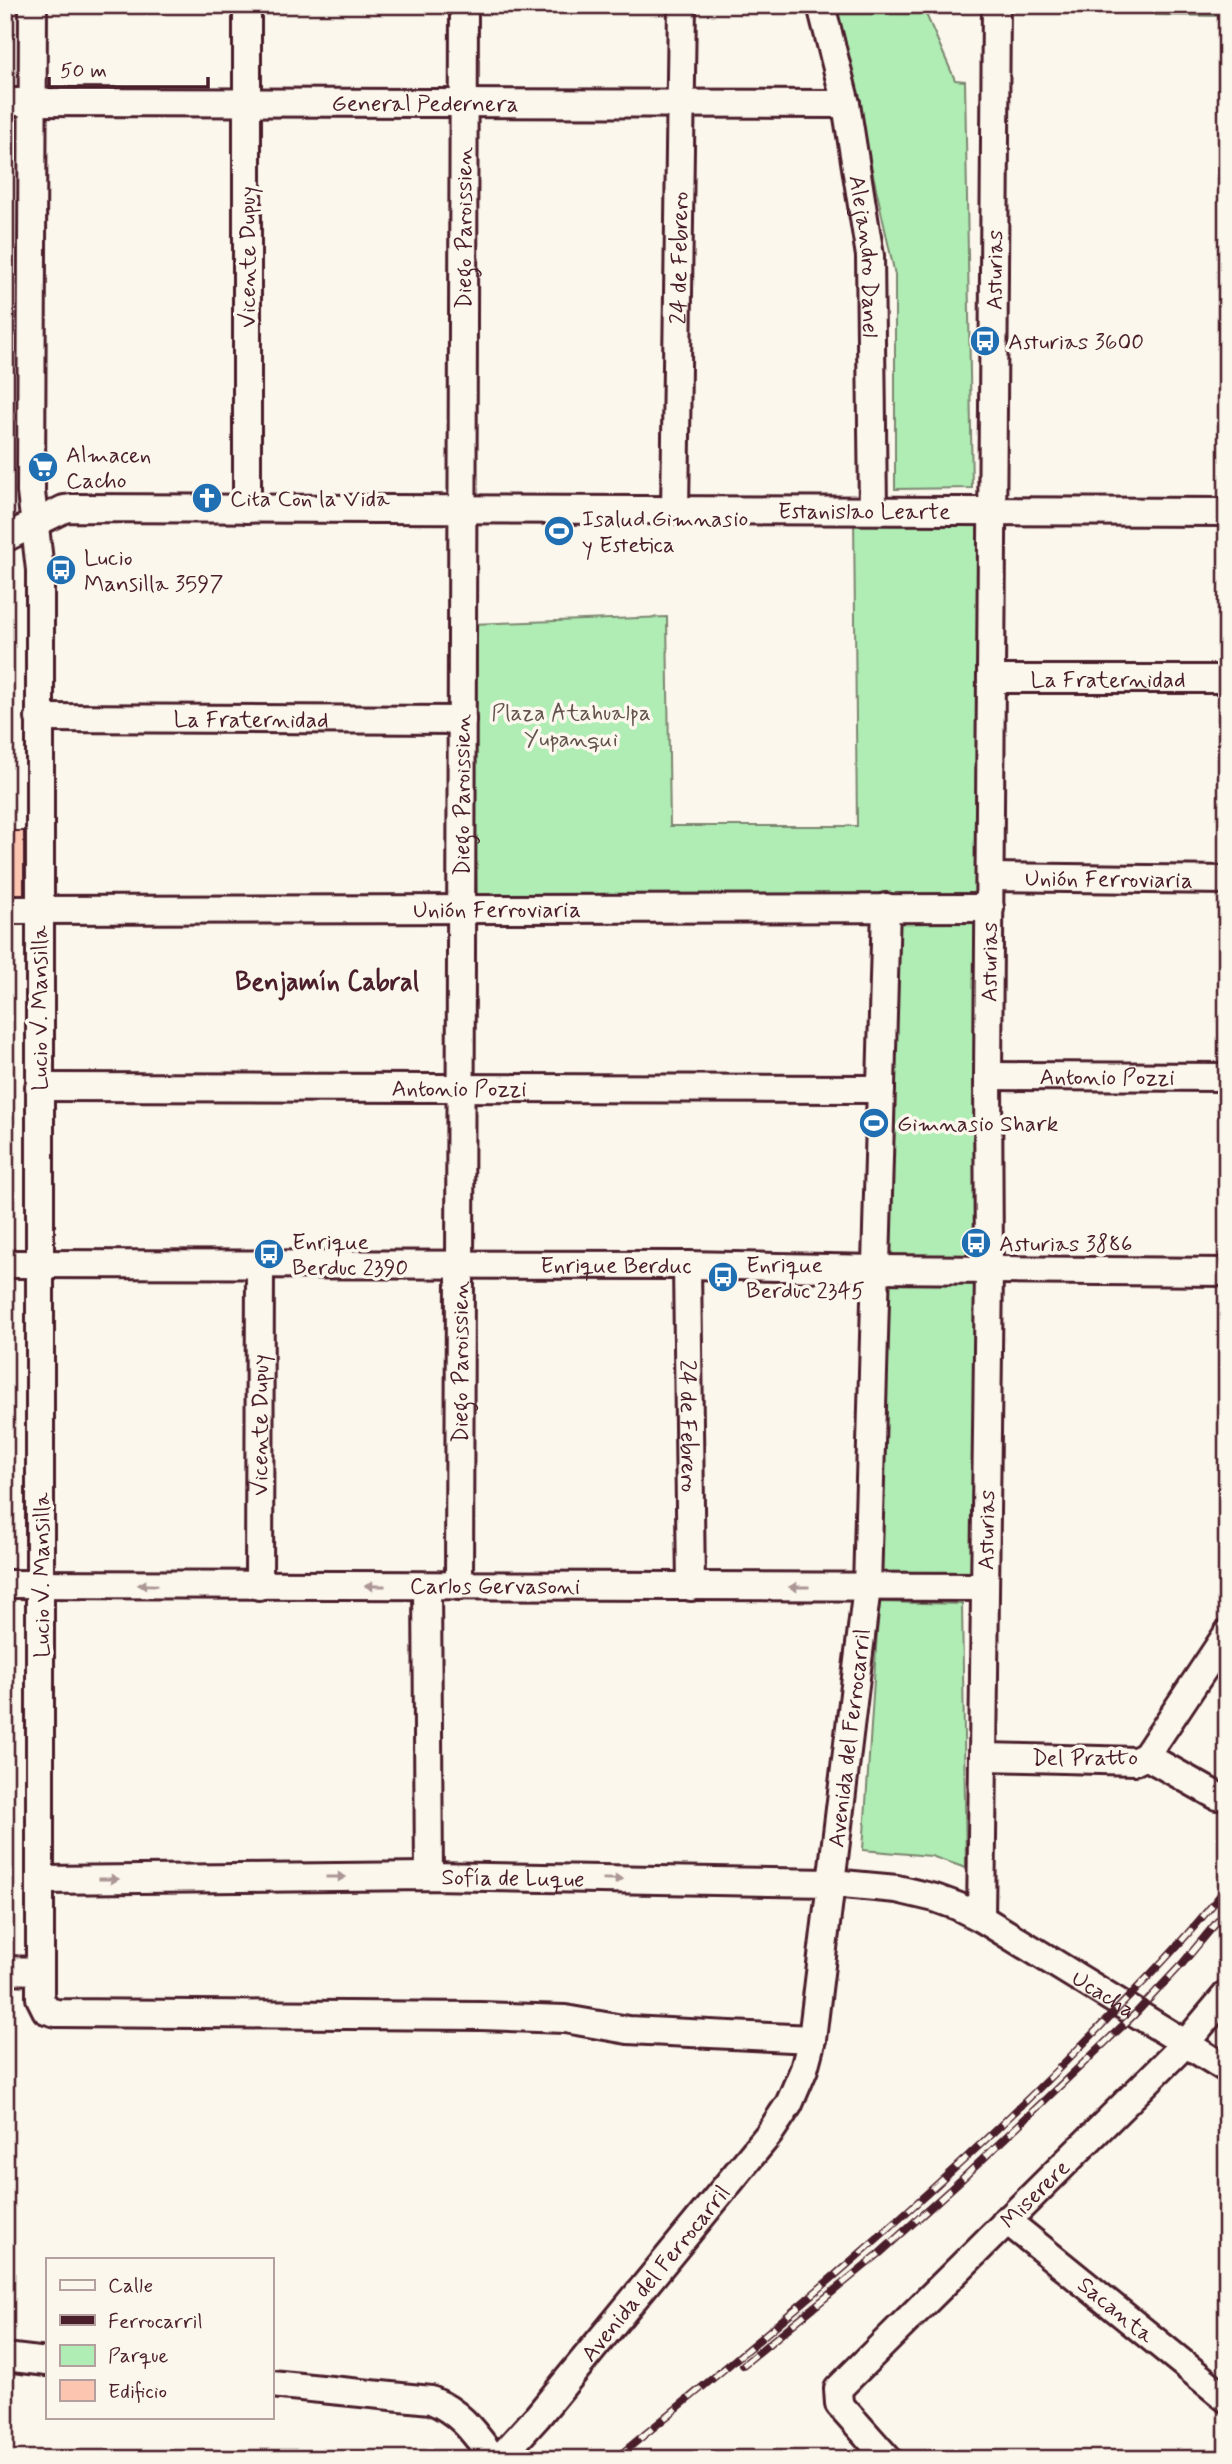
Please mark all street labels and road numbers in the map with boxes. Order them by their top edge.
street label: General Pedernera [331,90,519,120]
street label: Diego Paroissien [450,147,482,309]
street label: Alejandro Danel [840,173,884,338]
street label: Vicente Dupuy [234,186,264,328]
street label: 24 de Febrero [665,191,696,325]
street label: Asturias [981,230,1011,310]
street label: Estanislao Learte [778,497,950,528]
street label: La Fraternidad [1030,666,1186,696]
street label: La Fraternidad [173,706,329,736]
street label: Diego Paroissien [448,714,480,876]
street label: Unión Ferroviaria [1025,864,1193,897]
street label: Unión Ferroviaria [413,896,581,926]
street label: Asturias [976,922,1006,1002]
street label: Lucio V. Mansilla [26,925,56,1091]
street label: Antonio Pozzi [1039,1063,1175,1094]
street label: Antonio Pozzi [391,1075,527,1105]
street label: Enrique Berduc [540,1252,692,1282]
street label: Diego Paroissien [446,1281,479,1443]
street label: Vicente Dupuy [246,1354,277,1496]
street label: 24 de Febrero [671,1359,703,1493]
street label: Asturias [972,1490,1003,1570]
street label: Lucio V. Mansilla [28,1492,58,1658]
street label: Carlos Gervasoni [410,1572,580,1603]
street label: Avenida del Ferrocarril [822,1627,879,1849]
street label: Del Pratto [1032,1744,1138,1774]
street label: Sofía de Luque [441,1863,585,1896]
street label: Ucacha [1065,1964,1141,2026]
street label: Miserere [995,2154,1077,2236]
street label: Avenida del Ferrocarril [575,2179,738,2369]
street label: Sacanta [1070,2271,1160,2351]

